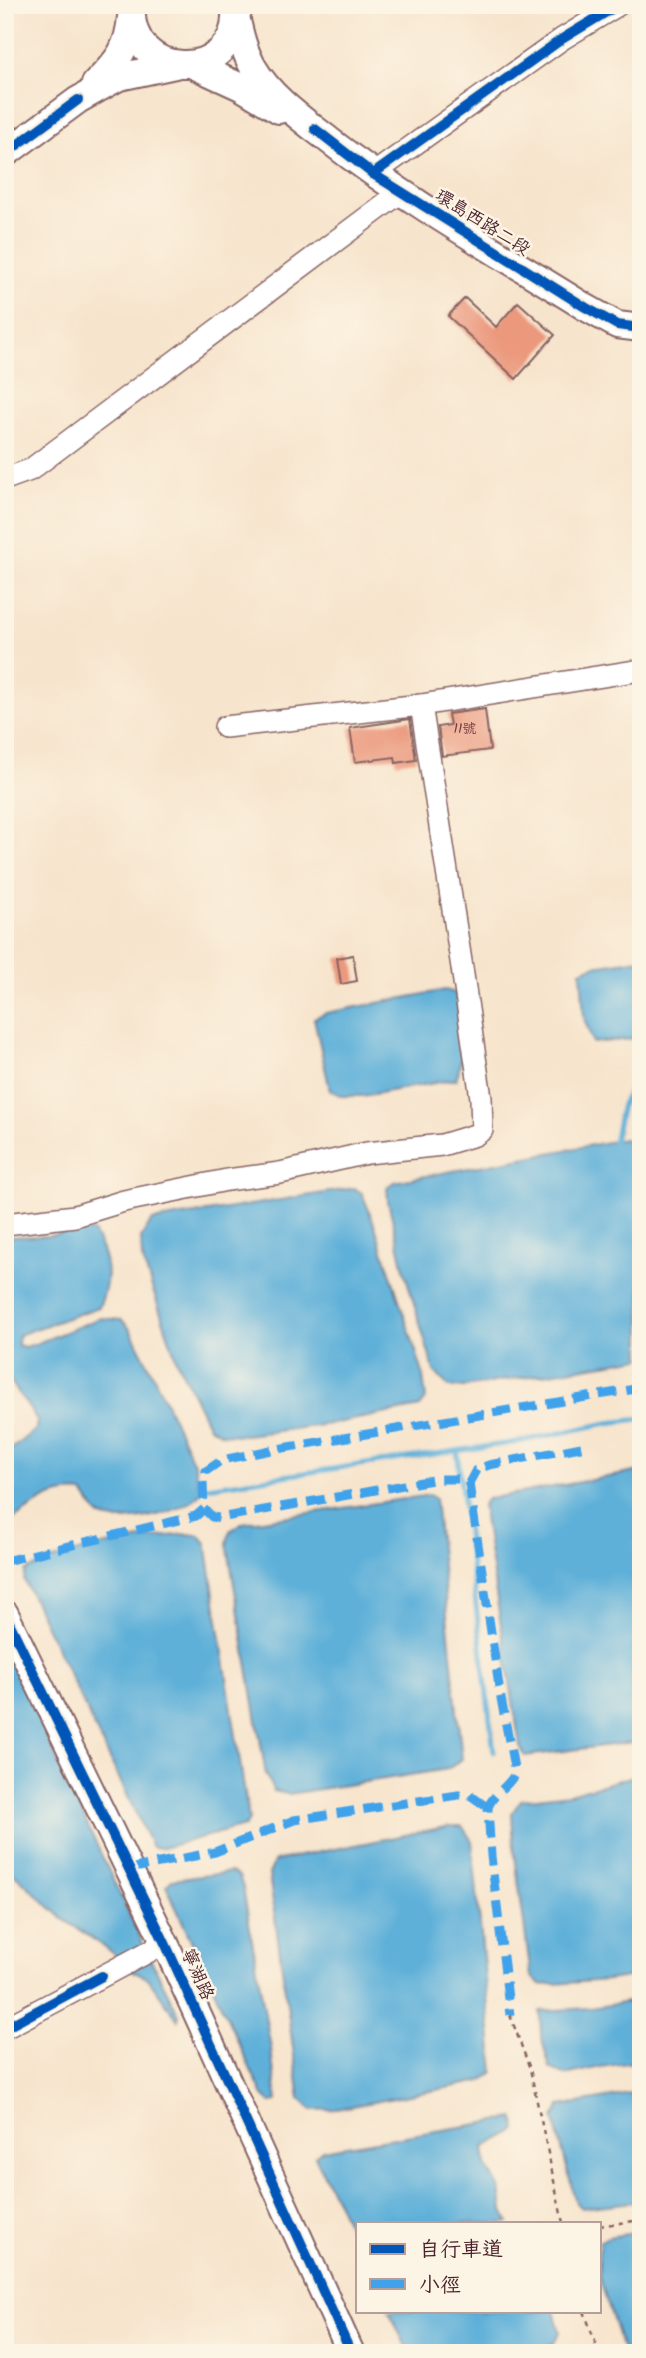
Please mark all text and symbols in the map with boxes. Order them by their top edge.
street label: 環島西路二段 [429,182,536,264]
house number: 11號 [454,718,476,740]
street label: 寧湖路 [172,1944,221,2005]
legend [356,2222,600,2312]
text: 自行車道 [419,2234,503,2267]
text: 小徑 [419,2270,461,2303]

